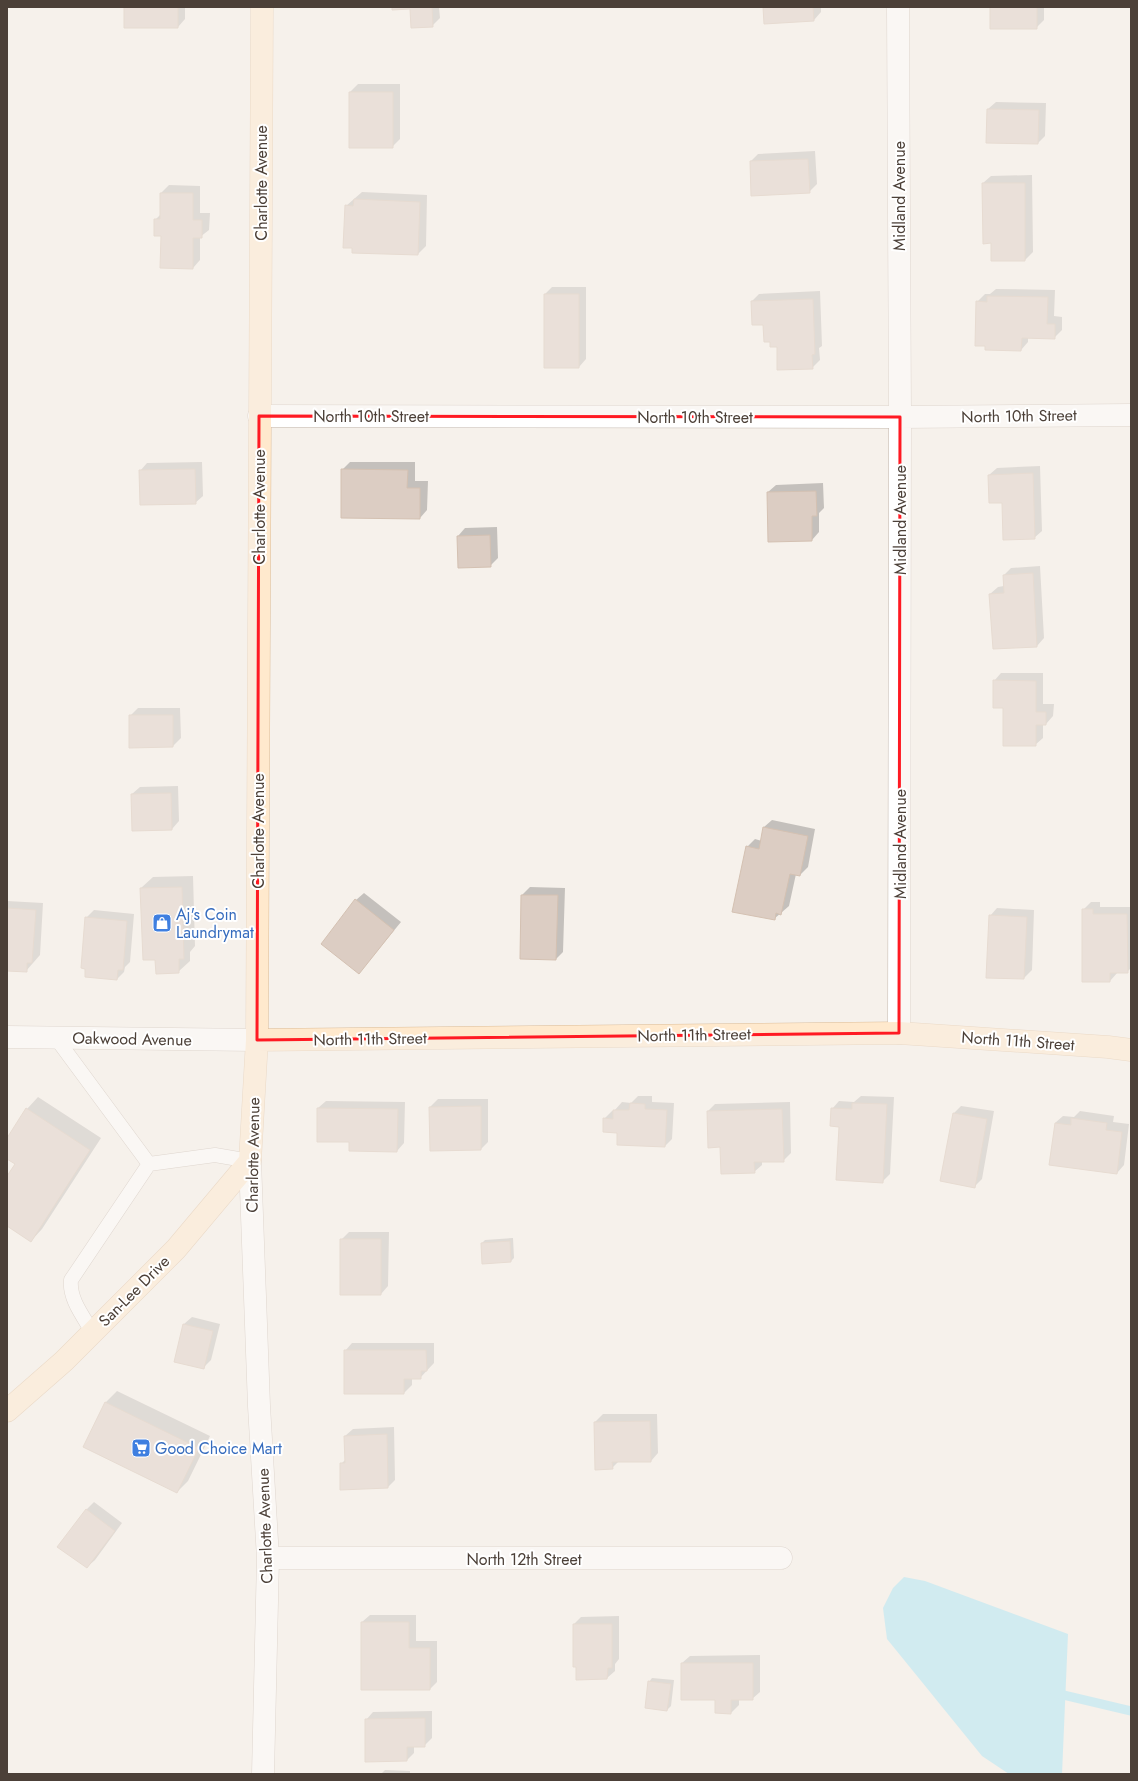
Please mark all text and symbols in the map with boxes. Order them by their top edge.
street label: Charlotte Avenue [250,125,273,241]
street label: Midland Avenue [888,141,911,251]
street label: North 10th Street [961,403,1077,429]
street label: North 10th Street [313,405,429,428]
street label: North 10th Street [637,406,753,429]
street label: Charlotte Avenue [248,449,271,565]
street label: Midland Avenue [889,465,912,575]
street label: Charlotte Avenue [247,773,270,889]
street label: Midland Avenue [889,789,912,899]
place label: Aj's Coin Laundrymat [176,903,254,944]
shop icon: Aj's Coin Laundrymat [151,912,173,934]
street label: North 11th Street [637,1023,751,1047]
street label: Oakwood Avenue [72,1026,192,1052]
street label: North 11th Street [961,1026,1075,1056]
street label: North 11th Street [313,1027,427,1051]
street label: Charlotte Avenue [240,1097,266,1213]
street label: San-Lee Drive [93,1250,175,1332]
supermarket icon: Good Choice Mart [130,1437,152,1459]
place label: Good Choice Mart [155,1437,282,1460]
street label: Charlotte Avenue [251,1468,279,1584]
street label: North 12th Street [466,1548,582,1571]

